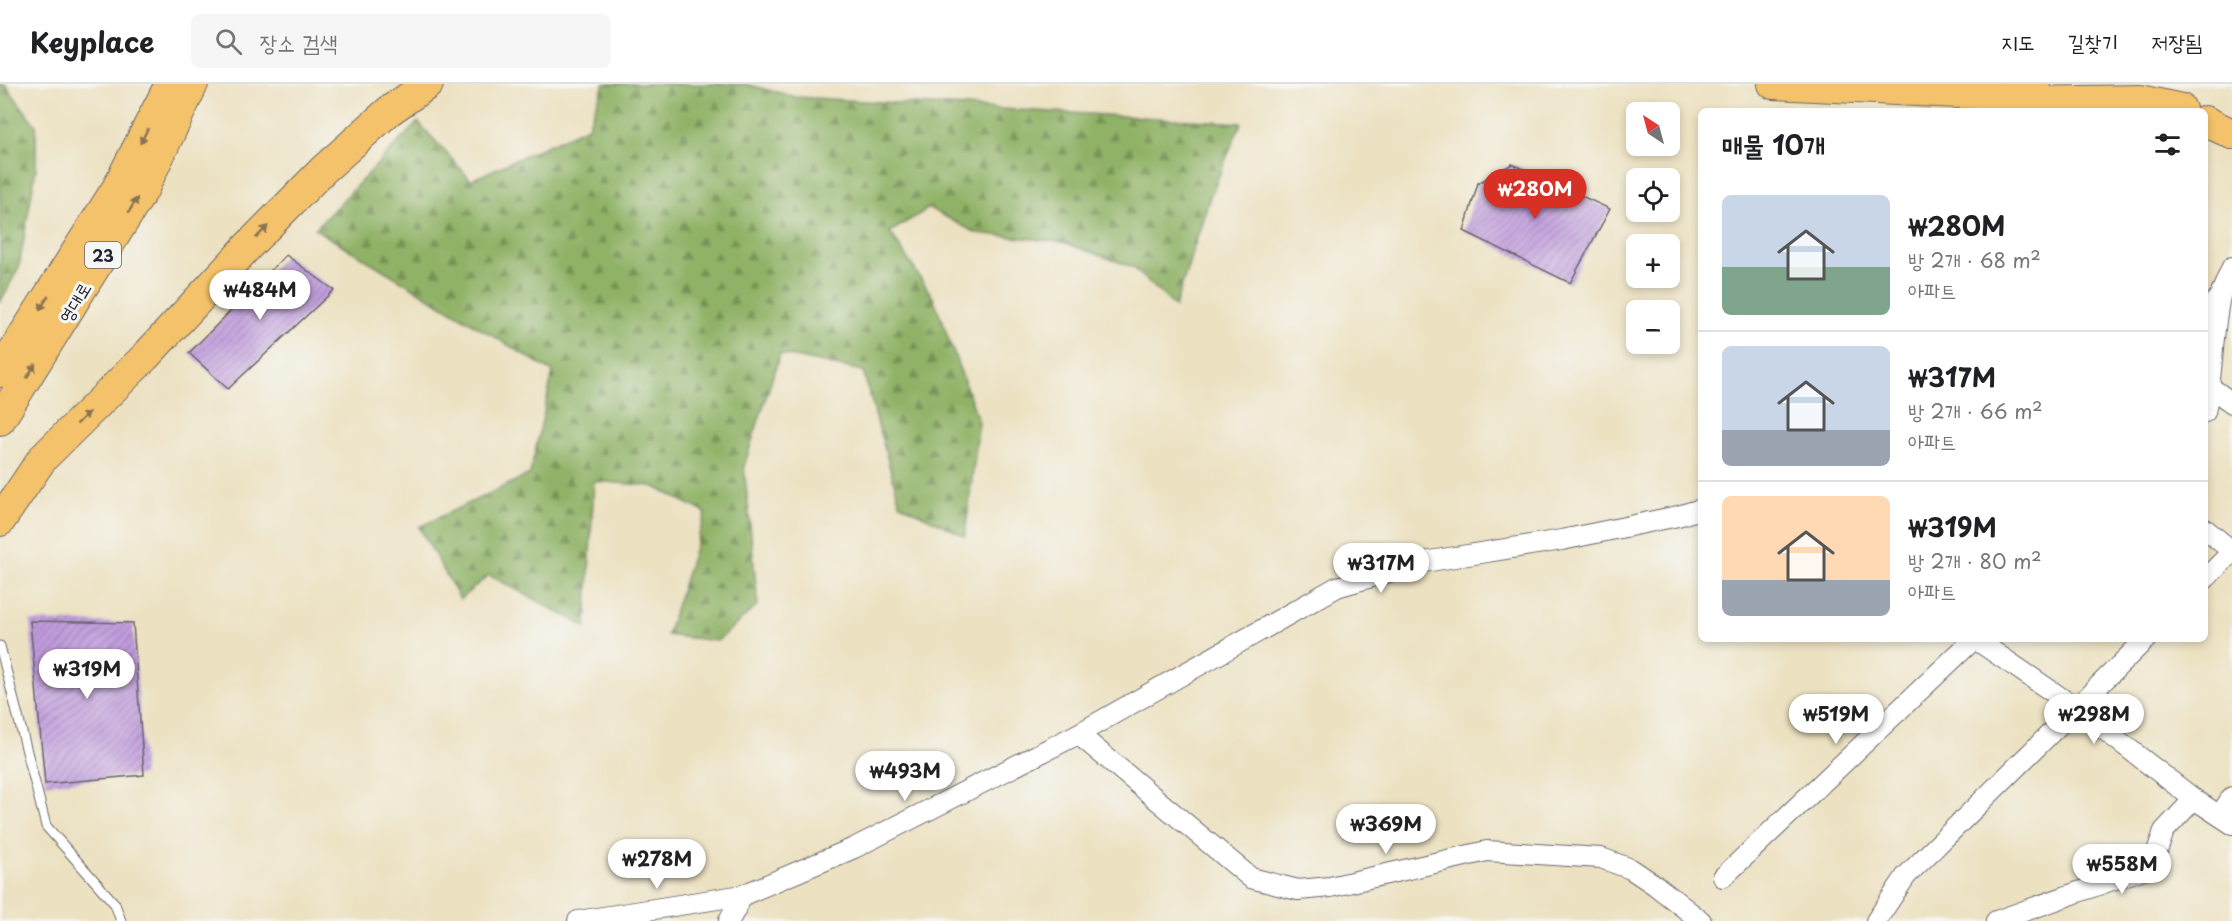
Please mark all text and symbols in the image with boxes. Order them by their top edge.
search box [191,14,611,68]
text: Keyplace [30,20,155,63]
icon: search [212,25,245,58]
text: 장소 검색 [260,25,338,58]
text: 지도 [2001,25,2035,57]
text: 길찾기 [2068,25,2118,57]
text: 저장됨 [2151,25,2202,57]
north arrow [1626,102,1680,156]
map controls [1626,102,1680,354]
text: 매물 10개 [1722,125,1825,164]
one-way arrow [139,128,149,145]
icon: filters [2151,128,2184,161]
button: locate [1626,168,1680,222]
pin: ₩280M [1493,169,1577,220]
text: ₩280M [1498,173,1572,203]
one-way arrow [128,197,139,213]
text: ₩280M [1908,206,2005,245]
icon: home [1770,219,1842,291]
one-way arrow [254,225,268,239]
button: + [1626,234,1680,288]
road number: 23 [85,242,121,268]
text: 방 2개 · 68 m² [1908,245,2041,275]
pin: ₩484M [218,270,302,321]
text: ₩484M [223,274,297,304]
text: 아파트 [1908,275,1956,305]
street label: 영대로 [51,276,97,328]
one-way arrow [38,295,49,311]
button: − [1626,300,1680,354]
text: ₩317M [1908,357,1996,396]
one-way arrow [26,363,37,379]
icon: home [1770,370,1842,442]
text: 방 2개 · 66 m² [1908,396,2043,426]
one-way arrow [76,411,91,425]
text: 아파트 [1908,426,1956,456]
text: ₩319M [1908,507,1997,546]
icon: home [1770,520,1842,592]
pin: ₩317M [1339,543,1423,594]
text: 방 2개 · 80 m² [1908,546,2042,576]
text: ₩317M [1347,547,1415,577]
text: 아파트 [1908,576,1956,606]
pin: ₩319M [45,649,129,700]
text: ₩319M [53,653,121,683]
pin: ₩519M [1794,694,1878,745]
pin: ₩298M [2052,694,2136,745]
text: ₩519M [1803,698,1869,728]
text: ₩298M [2058,698,2130,728]
pin: ₩493M [863,751,947,802]
text: ₩493M [869,755,941,785]
pin: ₩369M [1344,804,1428,855]
text: ₩369M [1350,808,1422,838]
pin: ₩278M [615,839,699,890]
text: ₩278M [622,843,692,873]
pin: ₩558M [2080,844,2164,895]
text: ₩558M [2086,848,2158,878]

